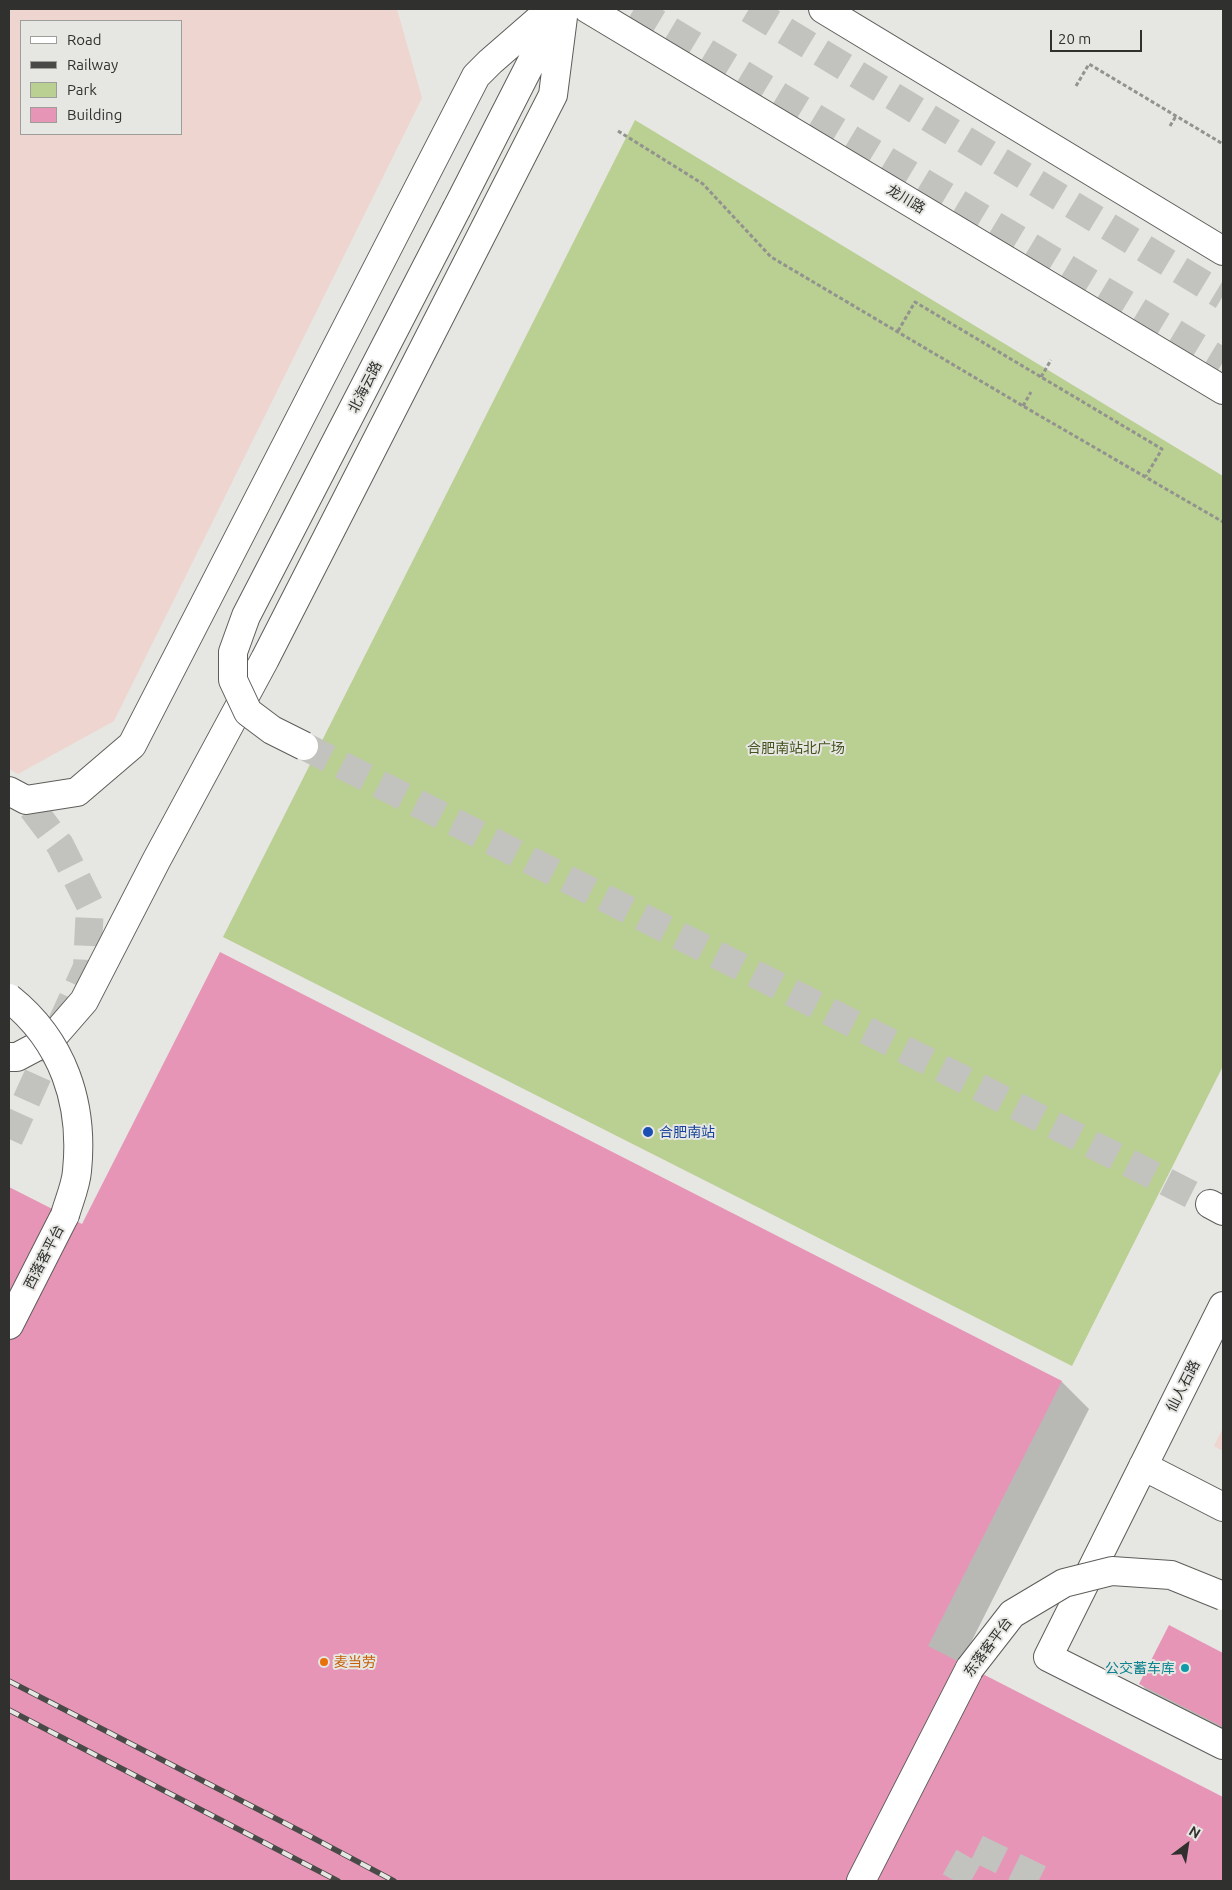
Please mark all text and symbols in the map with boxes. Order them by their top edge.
legend [20,20,182,135]
scale bar [1052,20,1144,52]
text: 20 m [1058,30,1091,47]
text: Road [67,31,102,48]
text: Railway [67,56,118,73]
text: Park [67,81,97,98]
text: Building [67,106,122,123]
street label: 龙川路 [884,181,928,217]
street label: 北海云路 [345,358,385,416]
park label: 合肥南站北广场 [747,740,845,756]
place label: 合肥南站 [659,1124,715,1140]
marker: 合肥南站 [641,1125,655,1139]
street label: 西落客平台 [21,1222,67,1292]
street label: 仙人石路 [1163,1357,1203,1415]
street label: 东落客平台 [960,1614,1016,1680]
place label: 麦当劳 [334,1654,376,1670]
marker: 麦当劳 [318,1656,330,1668]
place label: 公交蓄车库 [1105,1660,1175,1676]
marker: 公交蓄车库 [1179,1662,1191,1674]
north arrow [1162,1820,1212,1870]
text: N [1186,1823,1203,1842]

